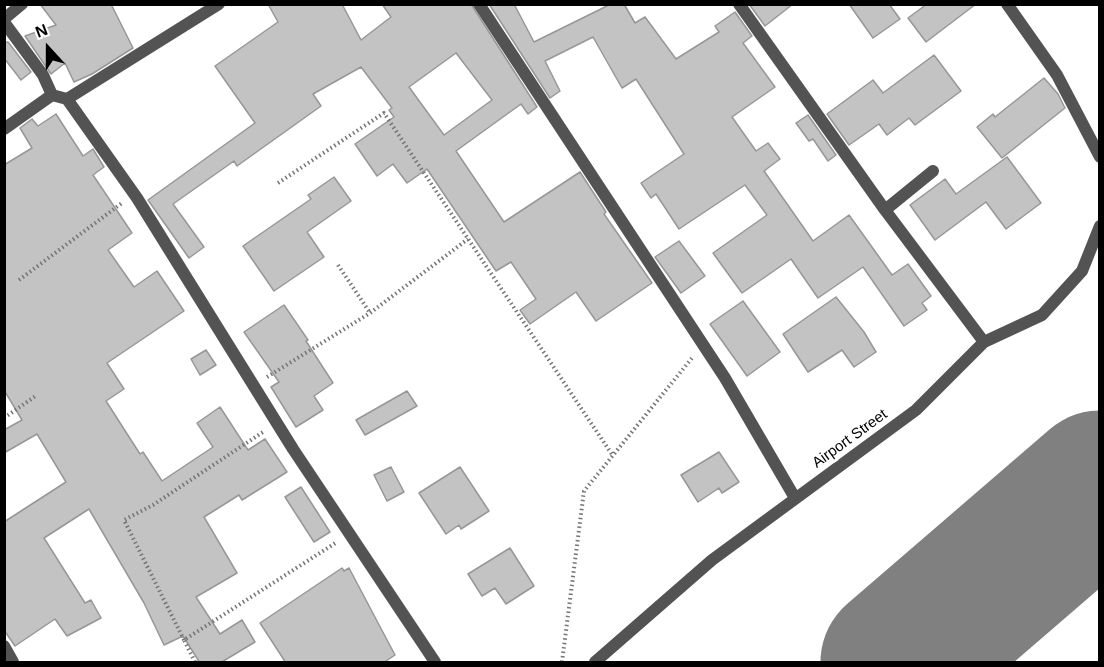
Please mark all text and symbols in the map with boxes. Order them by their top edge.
north arrow [18,18,78,78]
text: N [33,21,50,41]
street label: Airport Street [809,406,891,472]

